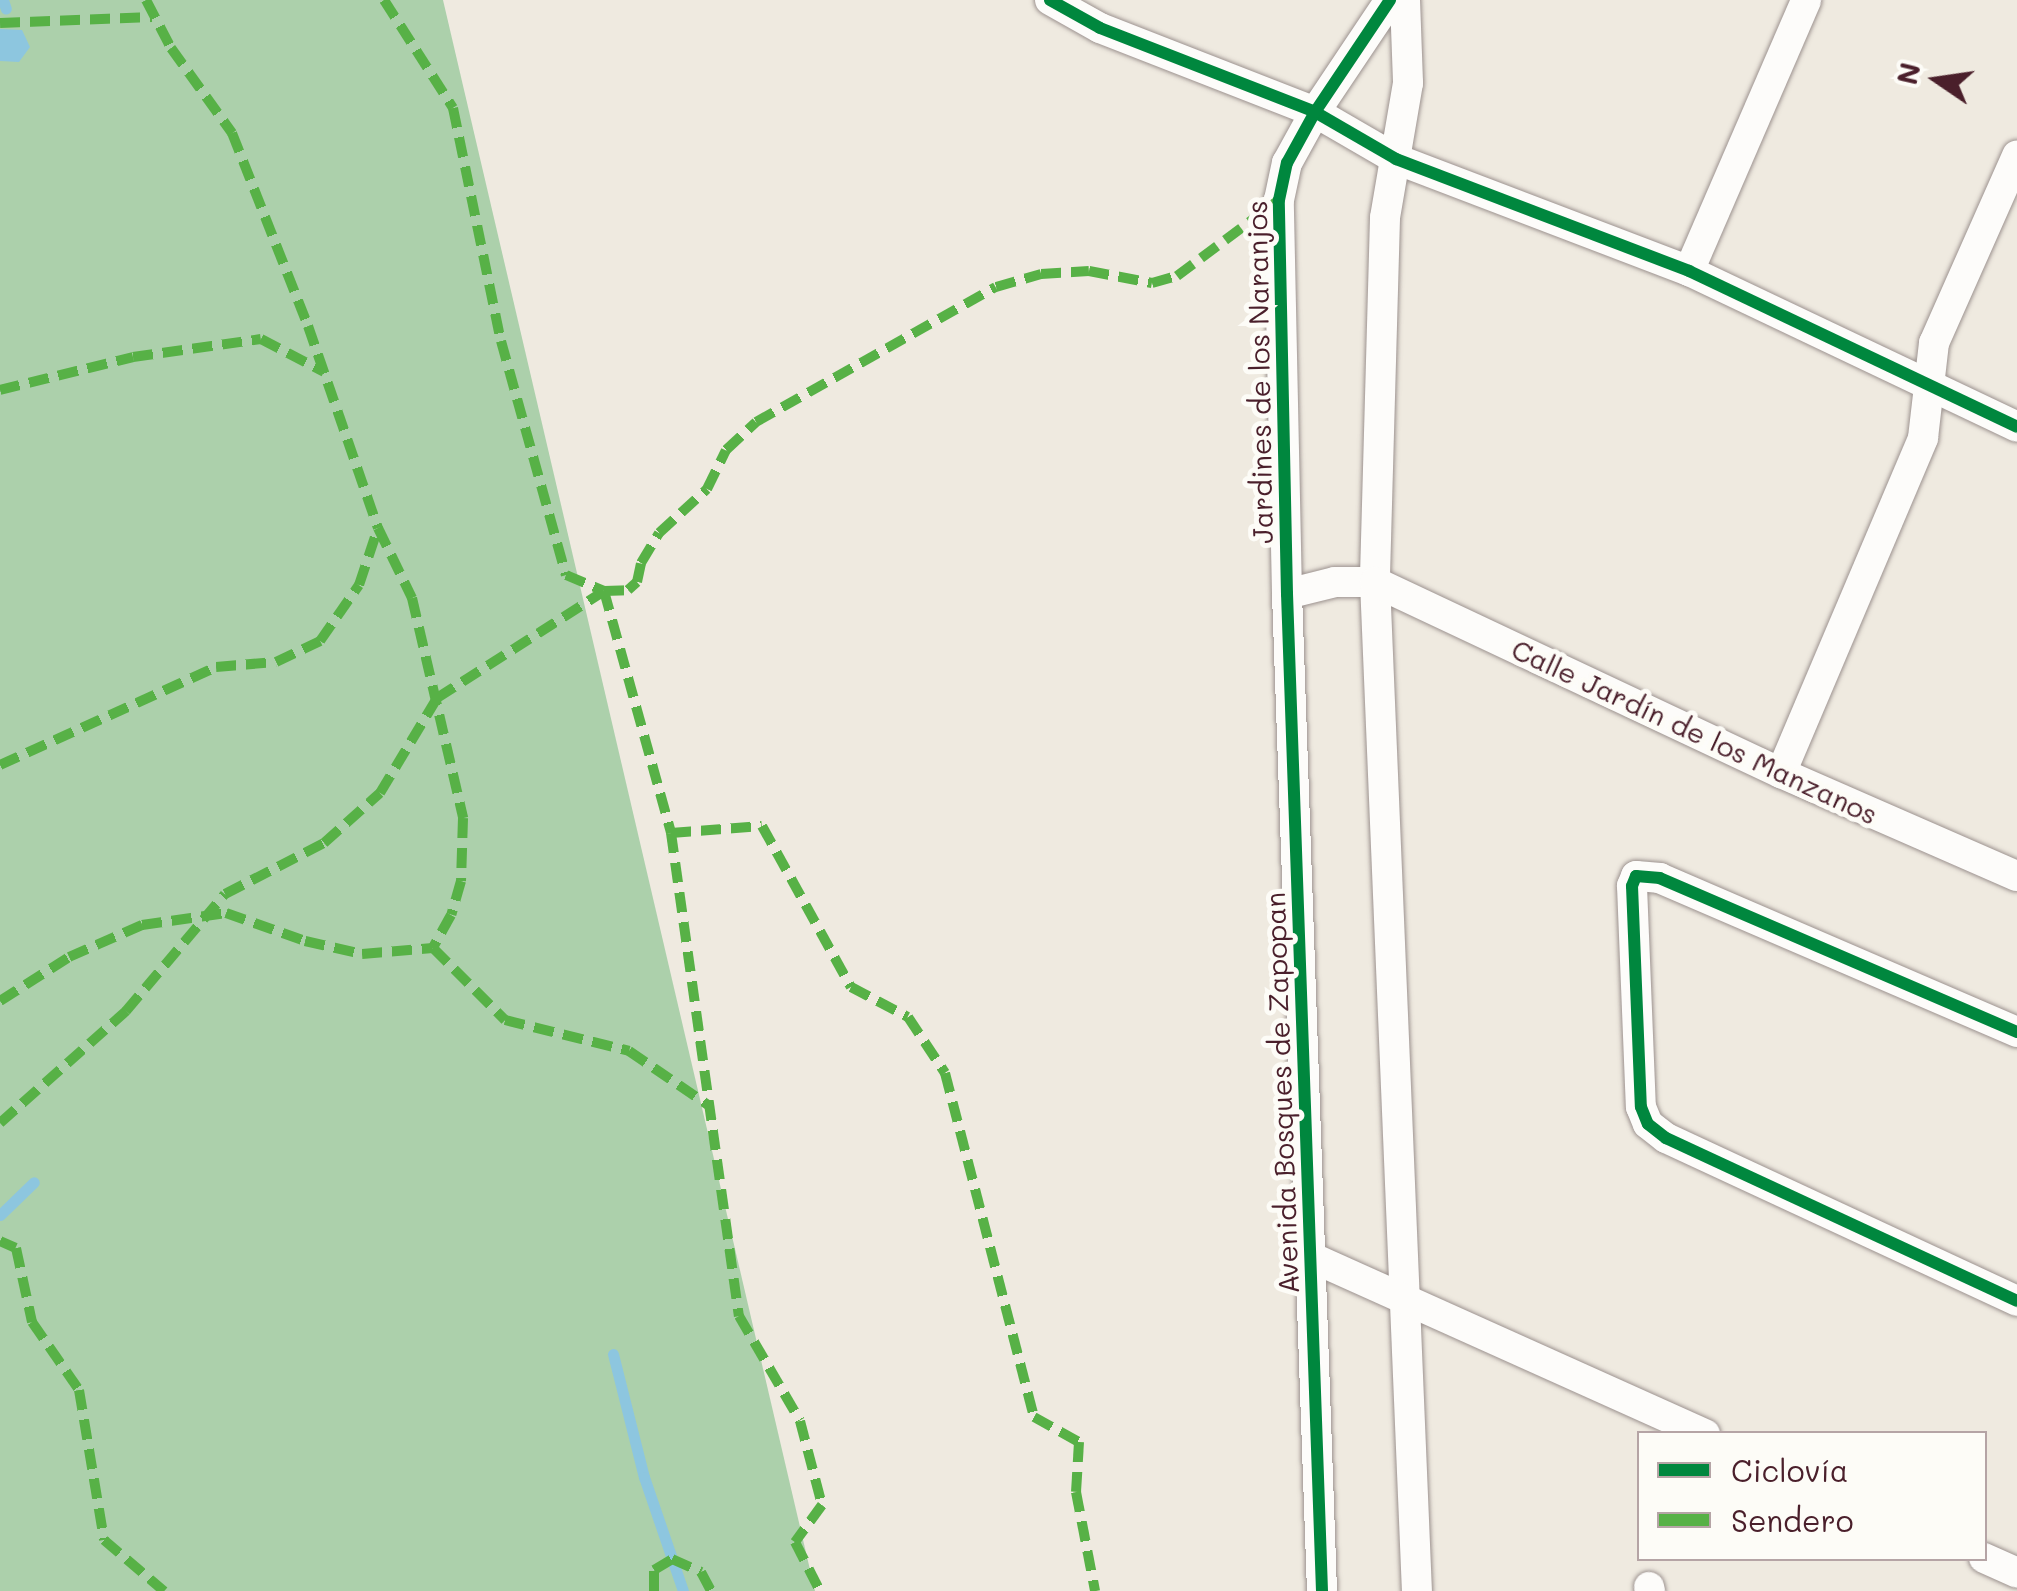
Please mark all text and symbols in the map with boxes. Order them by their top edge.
north arrow [1887,30,1987,130]
text: N [1888,59,1928,88]
street label: Jardines de los Naranjos [1239,200,1279,544]
street label: Calle Jardín de los Manzanos [1507,631,1883,831]
street label: Avenida Bosques de Zapopan [1257,891,1305,1295]
legend [1637,1431,1987,1561]
text: Ciclovía [1731,1450,1849,1490]
text: Sendero [1731,1500,1854,1540]

